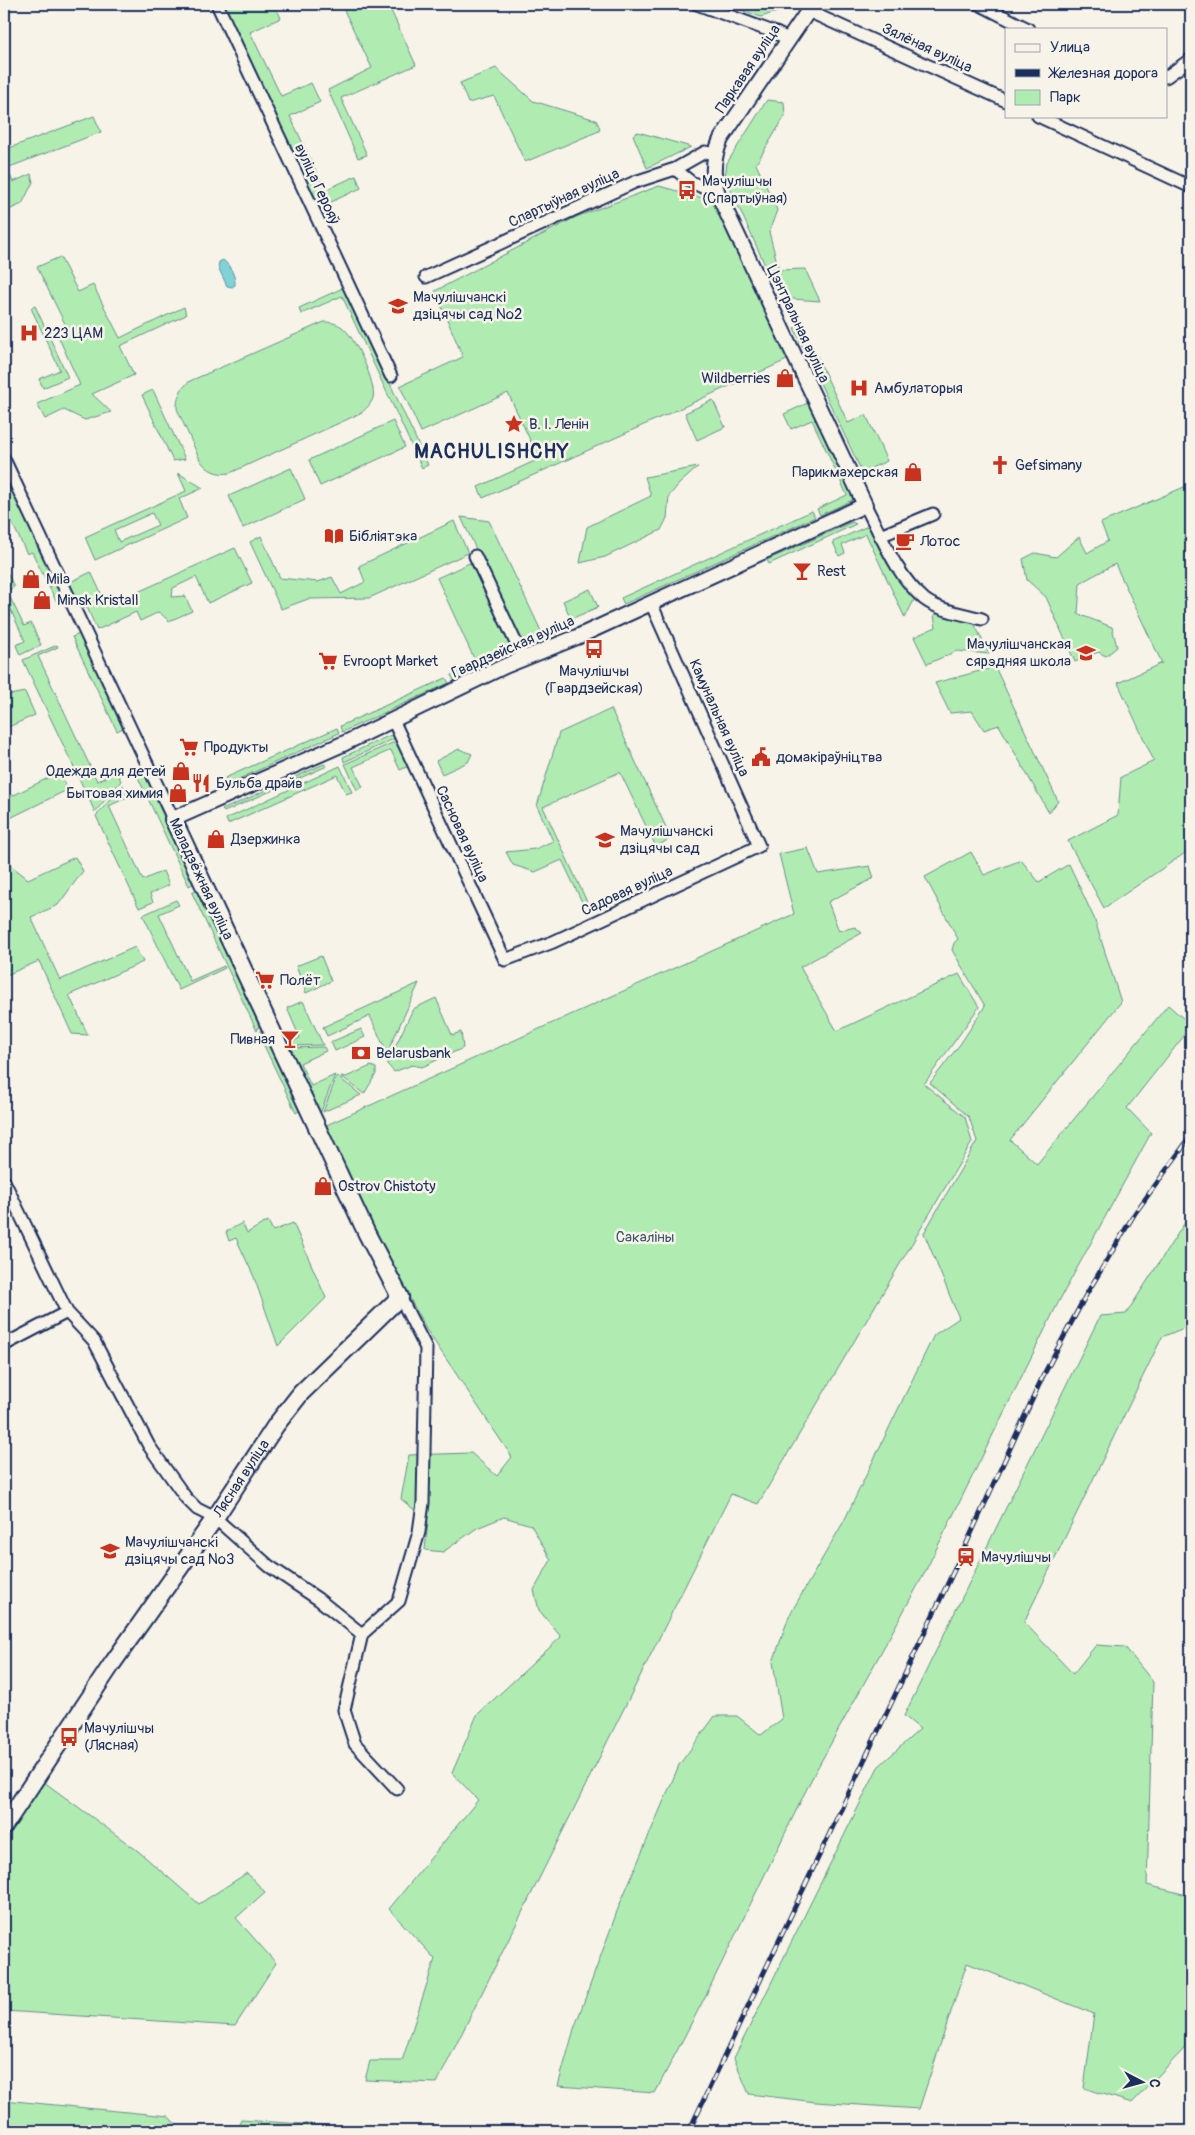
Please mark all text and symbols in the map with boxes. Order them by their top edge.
street label: Зялёная вуліца [879,19,975,77]
street label: Паркавая вуліца [711,21,785,117]
legend [1005,28,1168,118]
text: Улица [1050,38,1090,57]
text: Железная дорога [1048,64,1158,83]
text: Парк [1050,88,1081,107]
street label: вуліца Герояў [290,140,344,228]
street label: Спартыўная вуліца [506,164,622,232]
place label: Мачулішчы (Спартыўная) [702,172,788,208]
bus stop icon: Мачулішчы (Спартыўная) [676,179,698,201]
street label: Цэнтральная вуліца [762,262,834,386]
place label: Мачулішчанскі дзіцячы сад №2 [413,288,522,324]
school or university icon: Мачулішчанскі дзіцячы сад №2 [387,295,409,317]
hospital icon: 223 ЦAM [18,322,40,344]
place label: 223 ЦAM [44,324,103,343]
shop icon: Wildberries [774,367,796,389]
place label: Wildberries [701,369,770,388]
hospital icon: Амбулаторыя [848,377,870,399]
place label: Амбулаторыя [874,379,963,398]
place icon: В. І. Ленін [503,413,525,435]
place label: В. І. Ленін [529,415,589,434]
district label: MACHULISHCHY [414,439,570,464]
church icon: Gefsimany [989,454,1011,476]
place label: Gefsimany [1015,456,1082,475]
shop icon: Парикмахерская [902,461,924,483]
place label: Парикмахерская [792,463,898,482]
library icon: Бібліятэка [323,525,345,547]
place label: Бібліятэка [349,527,417,546]
cafe icon: Лотос [894,530,916,552]
place label: Лотос [919,532,961,551]
bar icon: Rest [791,560,813,582]
place label: Rest [817,562,847,581]
shop icon: Mila [20,568,42,590]
place label: Mila [46,570,70,589]
shop icon: Minsk Kristall [31,589,53,611]
place label: Minsk Kristall [57,591,139,610]
street label: Гвардзейская вуліца [448,611,578,683]
place label: Мачулішчанская сярэдняя школа [966,635,1071,671]
bus stop icon: Мачулішчы (Гвардзейская) [583,638,605,660]
school or university icon: Мачулішчанская сярэдняя школа [1075,642,1097,664]
supermarket icon: Evroopt Market [317,650,339,672]
place label: Evroopt Market [343,652,439,671]
street label: Камунальная вуліца [685,656,753,780]
place label: Мачулішчы (Гвардзейская) [545,662,643,698]
supermarket icon: Продукты [178,736,200,758]
place label: Продукты [204,738,268,757]
public building icon: домакіраўніцтва [750,746,772,768]
place label: домакіраўніцтва [776,748,882,767]
shop icon: Одежда для детей [170,760,192,782]
place label: Одежда для детей [46,762,166,781]
restaurant icon: Бульба драйв [190,772,212,794]
place label: Бульба драйв [216,774,303,793]
shop icon: Бытовая химия [167,782,189,804]
street label: Сасновая вуліца [431,783,493,886]
place label: Бытовая химия [66,784,163,803]
street label: Маладзёжная вуліца [164,815,238,943]
place label: Мачулішчанскі дзіцячы сад [620,822,713,858]
shop icon: Дзержинка [205,828,227,850]
school or university icon: Мачулішчанскі дзіцячы сад [594,829,616,851]
place label: Дзержинка [230,830,300,849]
street label: Садовая вуліца [578,862,676,920]
supermarket icon: Полёт [254,969,276,991]
place label: Полёт [280,971,321,990]
bar icon: Пивная [279,1028,301,1050]
place label: Пивная [230,1030,275,1049]
bank icon: Belarusbank [350,1042,372,1064]
place label: Belarusbank [376,1044,451,1063]
shop icon: Ostrov Chistoty [312,1175,334,1197]
place label: Ostrov Chistoty [338,1177,436,1196]
park label: Сакаліны [616,1228,674,1247]
street label: Лясная вуліца [208,1436,274,1522]
place label: Мачулішчанскі дзіцячы сад №3 [125,1533,234,1569]
school or university icon: Мачулішчанскі дзіцячы сад №3 [99,1540,121,1562]
station icon: Мачулішчы [955,1546,977,1568]
place label: Мачулішчы [981,1548,1051,1567]
place label: Мачулішчы (Лясная) [84,1719,154,1755]
bus stop icon: Мачулішчы (Лясная) [58,1726,80,1748]
north arrow [1118,2058,1168,2108]
text: С [1145,2078,1163,2089]

